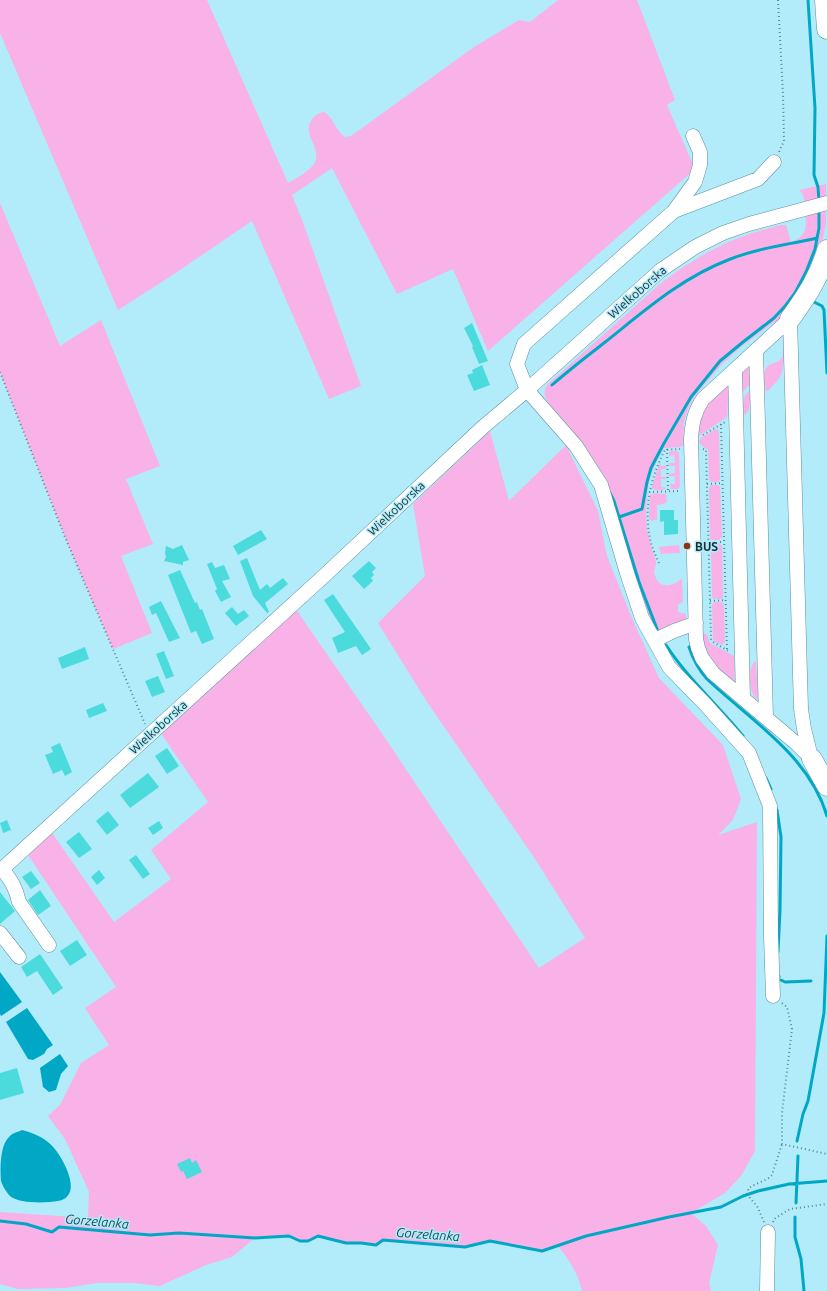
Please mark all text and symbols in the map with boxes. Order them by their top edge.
street label: Wielkoborska [605,263,669,321]
street label: Wielkoborska [365,478,427,538]
place label: BUS [695,540,718,553]
marker: BUS [682,541,692,551]
street label: Wielkoborska [127,698,189,756]
water label: Gorzelanka [64,1211,130,1231]
water label: Gorzelanka [396,1225,460,1243]

